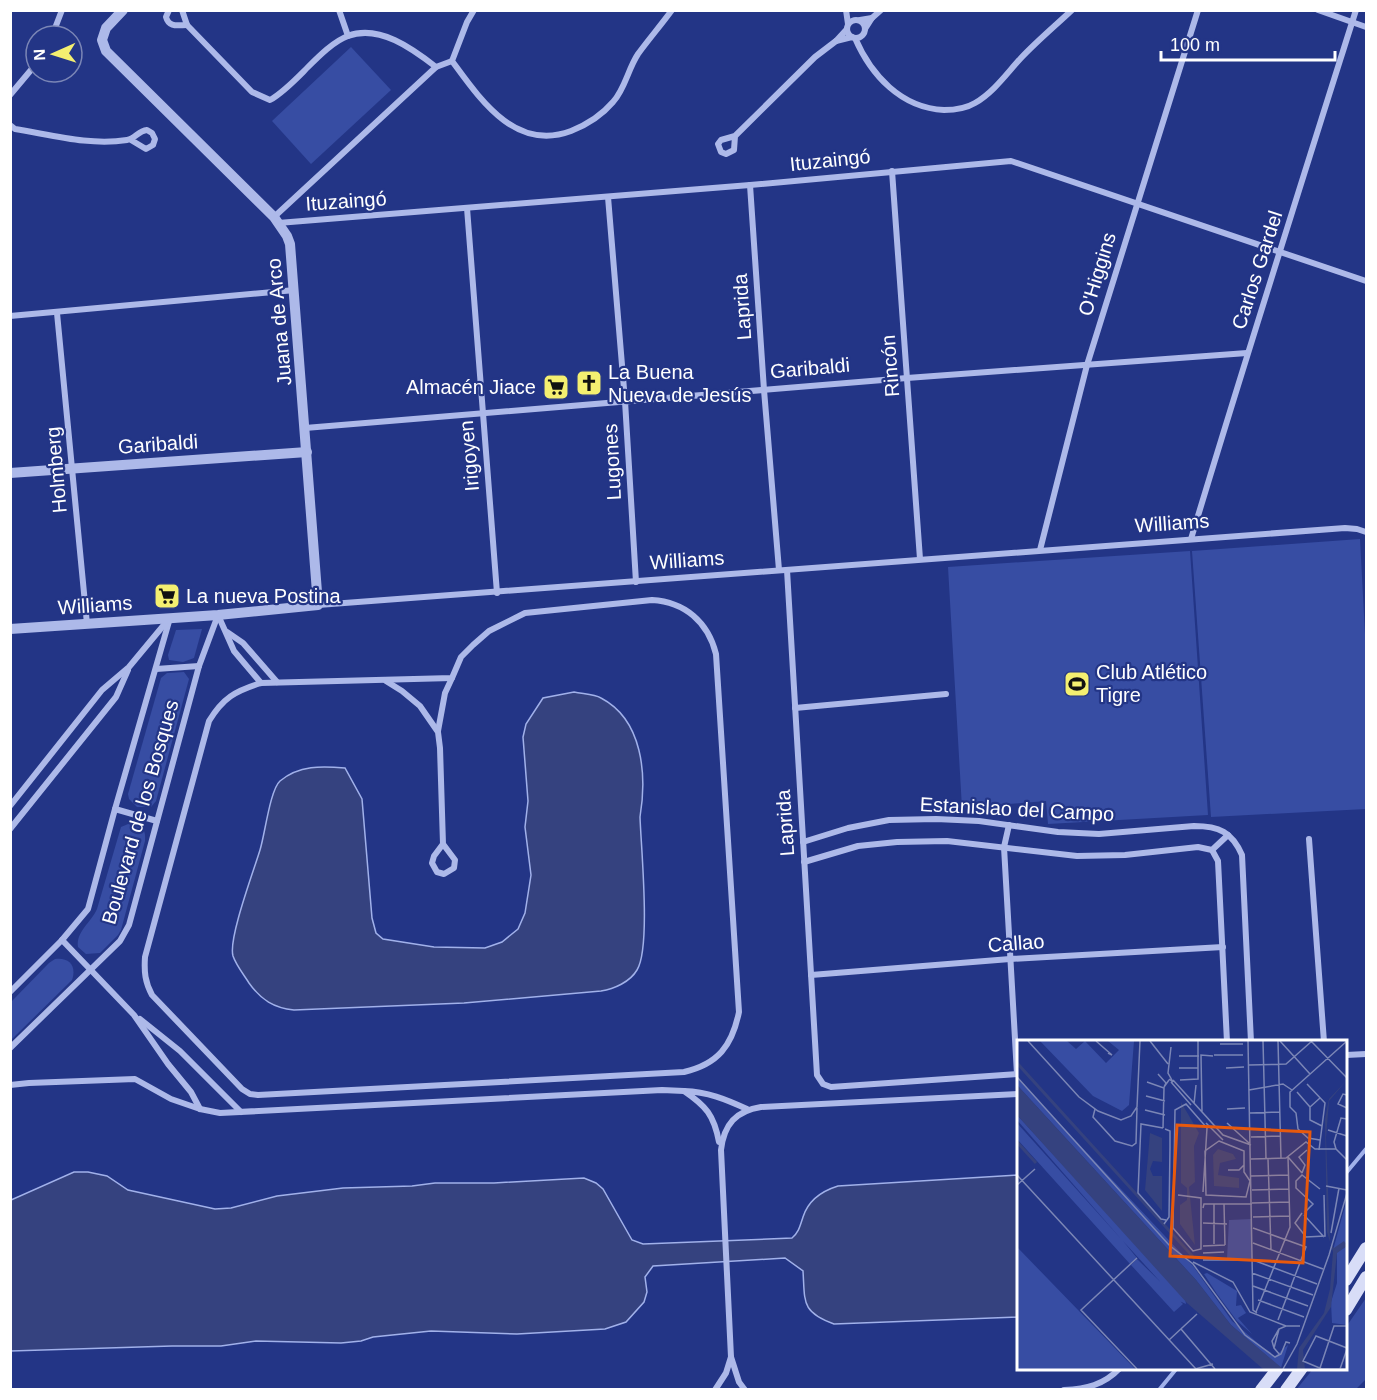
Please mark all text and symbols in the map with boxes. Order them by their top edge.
north arrow [24,24,84,84]
scale bar [1161,24,1335,62]
text: 100 m [1170,35,1220,55]
text: N [31,49,48,61]
street label: Ituzaingó [788,145,872,175]
street label: Ituzaingó [305,187,387,215]
street label: Carlos Gardel [1227,208,1287,332]
street label: O'Higgins [1074,230,1120,318]
street label: Juana de Arco [262,257,296,387]
street label: Laprida [729,272,755,341]
street label: Rincón [877,334,903,398]
street label: Garibaldi [769,354,851,382]
place label: La Buena Nueva de Jesús [608,361,751,406]
church icon: La Buena Nueva de Jesús [574,368,604,398]
supermarket icon: Almacén Jiace [541,372,571,402]
place label: Almacén Jiace [406,376,536,398]
street label: Irigoyen [455,420,483,492]
street label: Lugones [599,423,625,501]
street label: Holmberg [41,426,71,514]
street label: Garibaldi [117,430,199,458]
street label: Williams [1134,509,1210,537]
street label: Williams [649,546,725,574]
supermarket icon: La nueva Postina [152,581,182,611]
place label: La nueva Postina [186,585,341,607]
street label: Williams [57,591,133,619]
place label: Club Atlético Tigre [1096,661,1207,706]
sports icon: Club Atlético Tigre [1062,669,1092,699]
street label: Boulevard de los Bosques [97,697,183,927]
street label: Laprida [772,788,798,857]
street label: Estanislao del Campo [919,793,1115,825]
street label: Callao [987,930,1045,956]
inset map [1017,1040,1347,1370]

